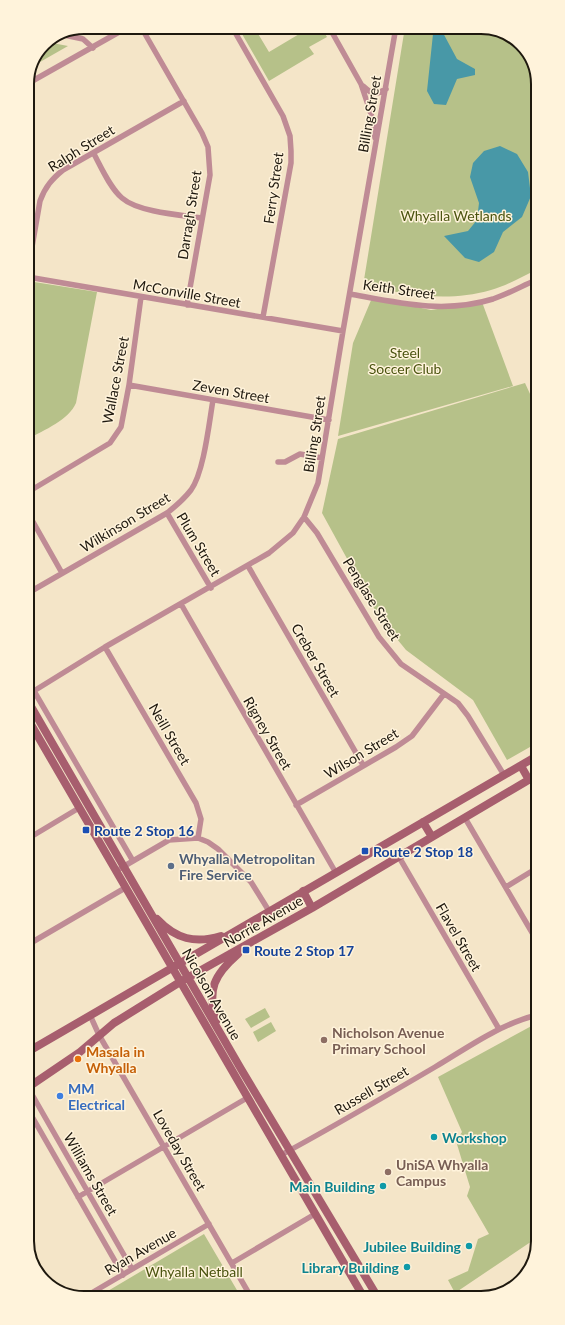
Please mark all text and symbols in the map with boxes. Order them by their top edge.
street label: Billing Street [354,74,384,154]
street label: Ralph Street [45,121,117,175]
street label: Ferry Street [260,151,286,225]
street label: Darragh Street [174,169,204,261]
park label: Whyalla Wetlands [400,207,512,224]
street label: McConville Street [132,275,242,311]
street label: Keith Street [362,276,436,302]
street label: Wallace Street [98,335,132,425]
park label: Steel Soccer Club [369,344,441,377]
street label: Zeven Street [191,376,271,406]
street label: Billing Street [300,394,328,474]
street label: Wilkinson Street [77,489,173,555]
street label: Plum Street [173,509,225,579]
street label: Penglase Street [340,554,404,644]
street label: Creber Street [288,620,344,700]
street label: Rigney Street [240,693,296,773]
street label: Neill Street [146,700,194,768]
street label: Wilson Street [321,724,401,782]
place label: Route 2 Stop 16 [94,822,194,839]
marker: Route 2 Stop 16 [81,825,91,835]
place label: Route 2 Stop 18 [373,843,473,860]
marker: Route 2 Stop 18 [360,846,370,856]
place label: Whyalla Metropolitan Fire Service [179,850,315,883]
marker: Whyalla Metropolitan Fire Service [166,861,176,871]
street label: Norrie Avenue [220,891,306,951]
street label: Flavel Street [433,900,485,974]
place label: Route 2 Stop 17 [254,942,354,959]
street label: Nicolson Avenue [179,945,245,1043]
marker: Route 2 Stop 17 [241,945,251,955]
place label: Nicholson Avenue Primary School [332,1024,445,1057]
marker: Nicholson Avenue Primary School [319,1035,329,1045]
place label: Masala in Whyalla [86,1043,145,1076]
marker: Masala in Whyalla [73,1054,83,1064]
street label: Russell Street [331,1062,411,1118]
place label: MM Electrical [68,1080,125,1113]
marker: MM Electrical [55,1091,65,1101]
street label: Loveday Street [150,1106,210,1194]
place label: Workshop [442,1129,507,1146]
street label: Williams Street [60,1130,122,1218]
marker: Workshop [429,1132,439,1142]
place label: UniSA Whyalla Campus [396,1156,488,1189]
marker: UniSA Whyalla Campus [383,1167,393,1177]
place label: Main Building [289,1178,376,1195]
marker: Main Building [378,1181,388,1191]
street label: Ryan Avenue [101,1224,179,1278]
place label: Jubilee Building [363,1238,462,1255]
marker: Jubilee Building [464,1241,474,1251]
place label: Library Building [302,1259,400,1276]
marker: Library Building [402,1262,412,1272]
park label: Whyalla Netball [145,1263,243,1280]

